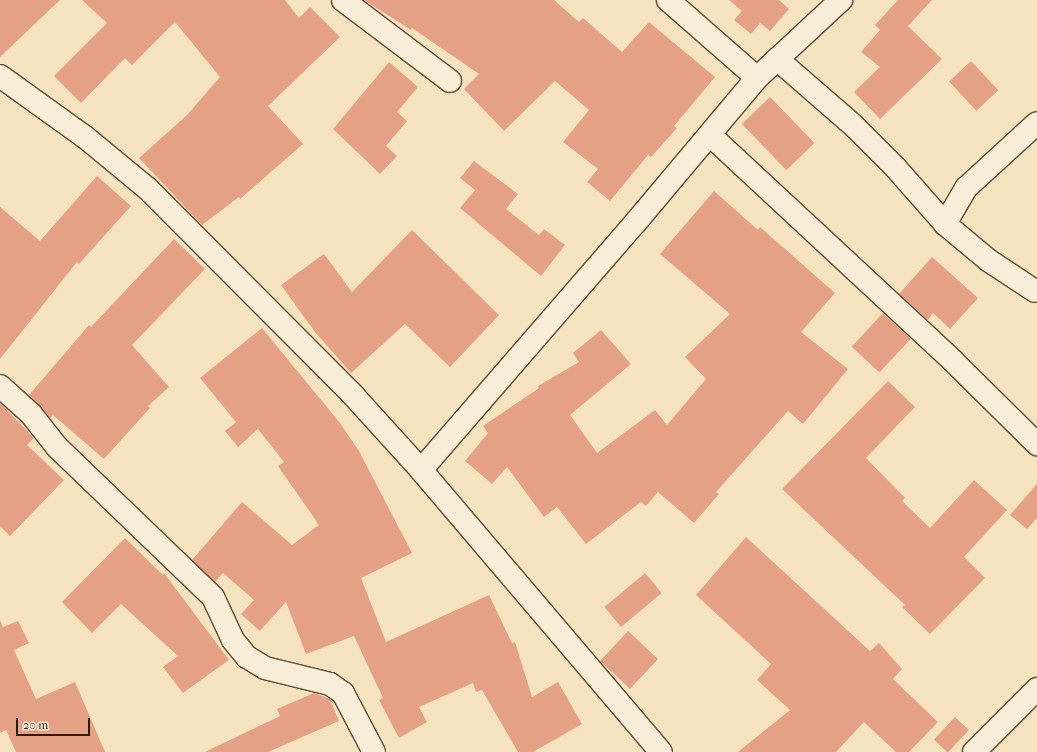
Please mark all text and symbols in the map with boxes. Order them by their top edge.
scale bar [18,710,92,736]
text: 20 m [23,718,48,732]

